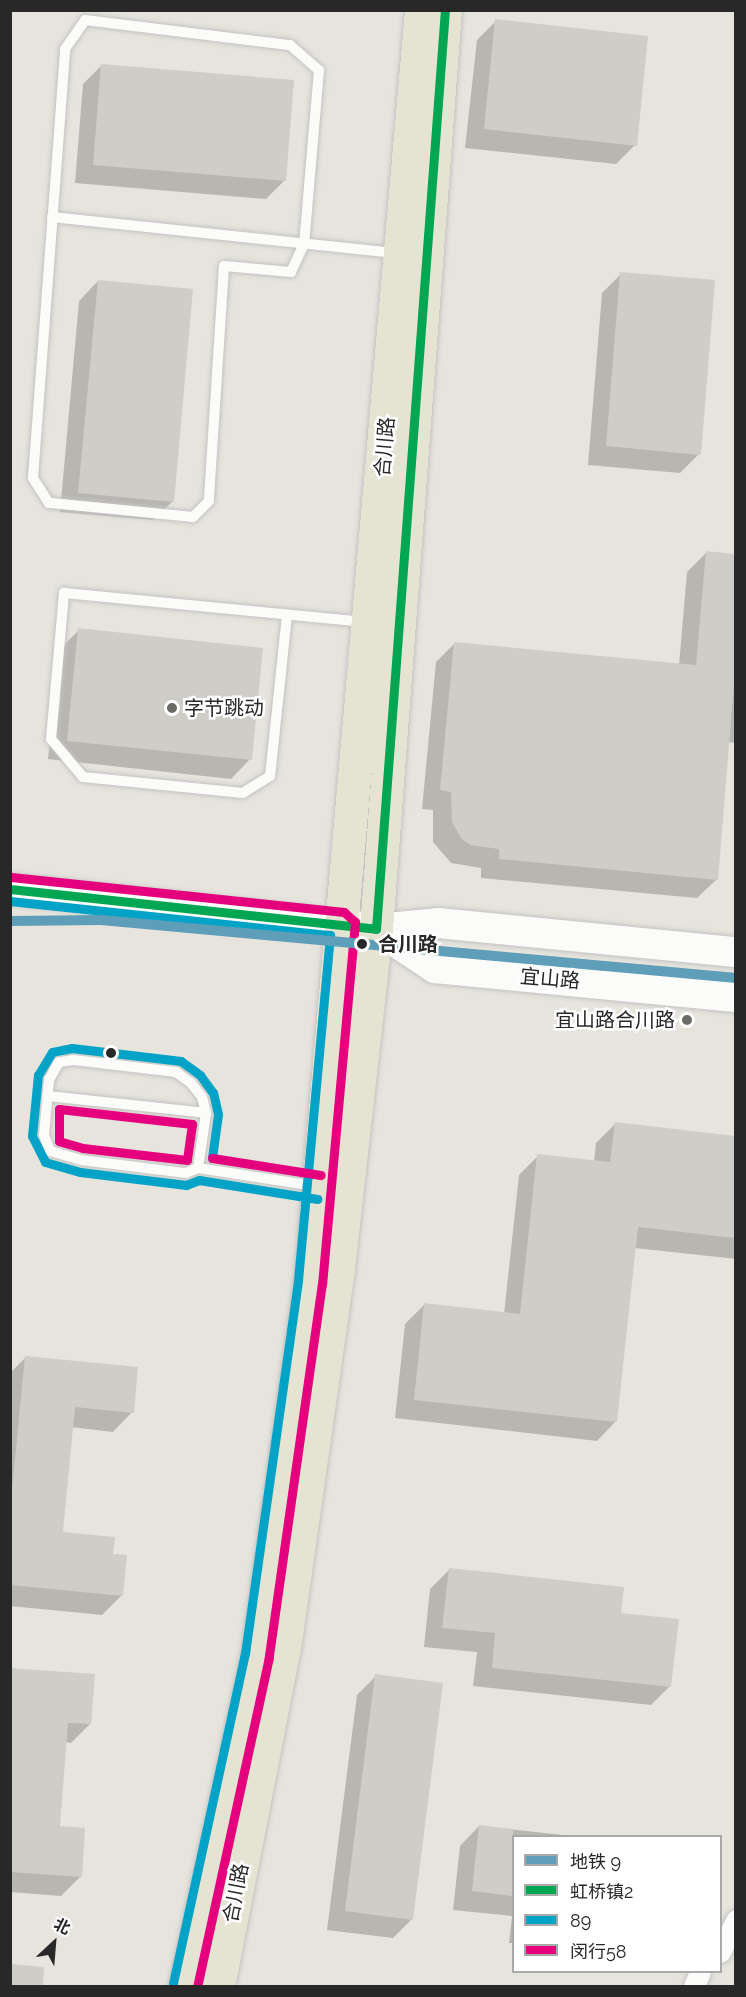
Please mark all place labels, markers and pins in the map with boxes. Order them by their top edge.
place label: 字节跳动 [184,696,264,720]
marker: 字节跳动 [165,701,179,715]
place label: 合川路 [378,932,438,956]
marker: 合川路 [351,933,373,955]
place label: 宜山路合川路 [555,1008,675,1032]
marker: 宜山路合川路 [680,1013,694,1027]
unlabelled marker [105,1047,117,1059]

